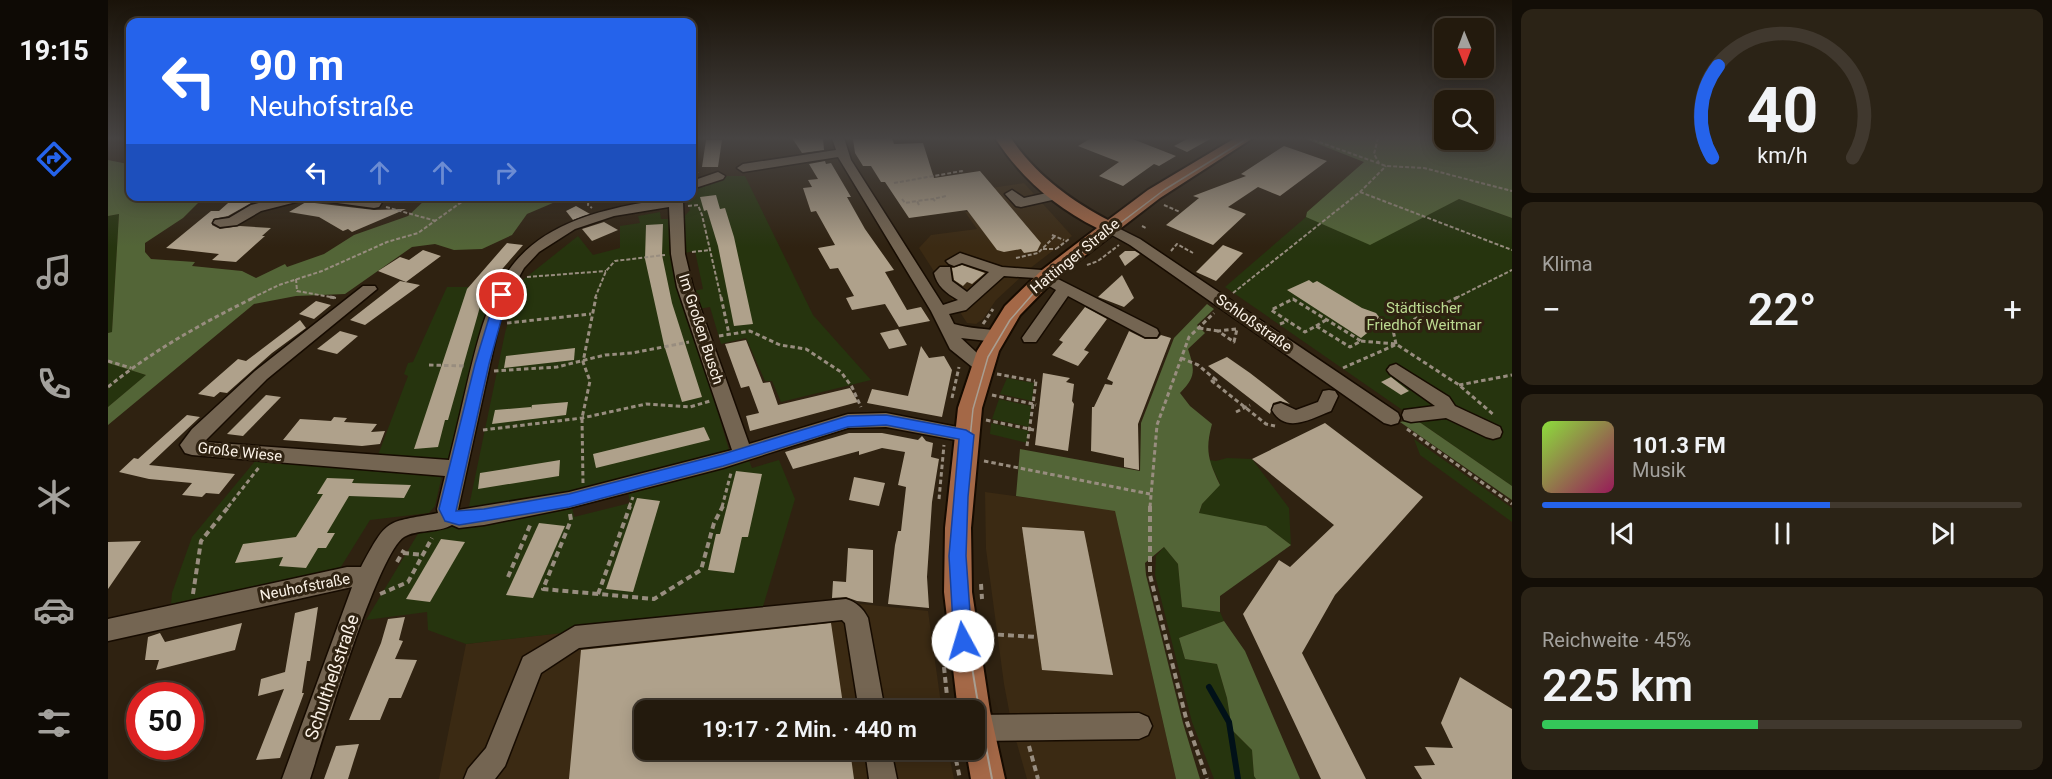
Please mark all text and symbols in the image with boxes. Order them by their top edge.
north arrow [1434,18,1494,78]
map controls [1434,18,1494,150]
text: 19:15 [19,35,89,67]
text: 90 m [249,41,344,90]
icon: left [150,42,228,120]
text: 40 [1746,74,1818,147]
button: search [1434,90,1494,150]
text: Neuhofstraße [249,91,414,123]
icon: directions [33,138,75,180]
text: km/h [1757,143,1807,168]
icon: left [300,156,333,189]
icon: ahead [363,156,396,189]
icon: ahead [426,156,459,189]
icon: right [489,156,522,189]
street label: Hattinger Straße [1027,215,1123,297]
icon: music [33,251,75,293]
text: Klima [1542,252,1593,276]
pin [476,269,527,320]
street label: Im Großen Busch [675,272,727,386]
icon: arrive [485,278,518,311]
text: 22° [1748,283,1816,336]
street label: Schloßstraße [1213,290,1295,356]
text: − [1542,290,1561,329]
text: + [2003,290,2022,329]
park label: Städtischer Friedhof Weitmar [1367,299,1481,334]
icon: phone [33,363,75,405]
text: 101.3 FM [1632,433,1726,458]
street label: Große Wiese [197,439,283,465]
text: Musik [1632,458,1686,482]
icon: climate [33,476,75,518]
icon: previous [1606,517,1639,550]
icon: pause [1766,517,1799,550]
icon: next [1926,517,1959,550]
street label: Neuhofstraße [258,569,352,605]
icon: car [33,589,75,631]
position arrow [931,609,995,673]
street label: Schultheßstraße [300,611,363,742]
text: Reichweite · 45% [1542,628,1691,652]
text: 225 km [1542,659,1693,712]
speed limit sign: 50 [126,682,204,760]
icon: filters [33,702,75,744]
text: 19:17 · 2 Min. · 440 m [702,717,917,742]

